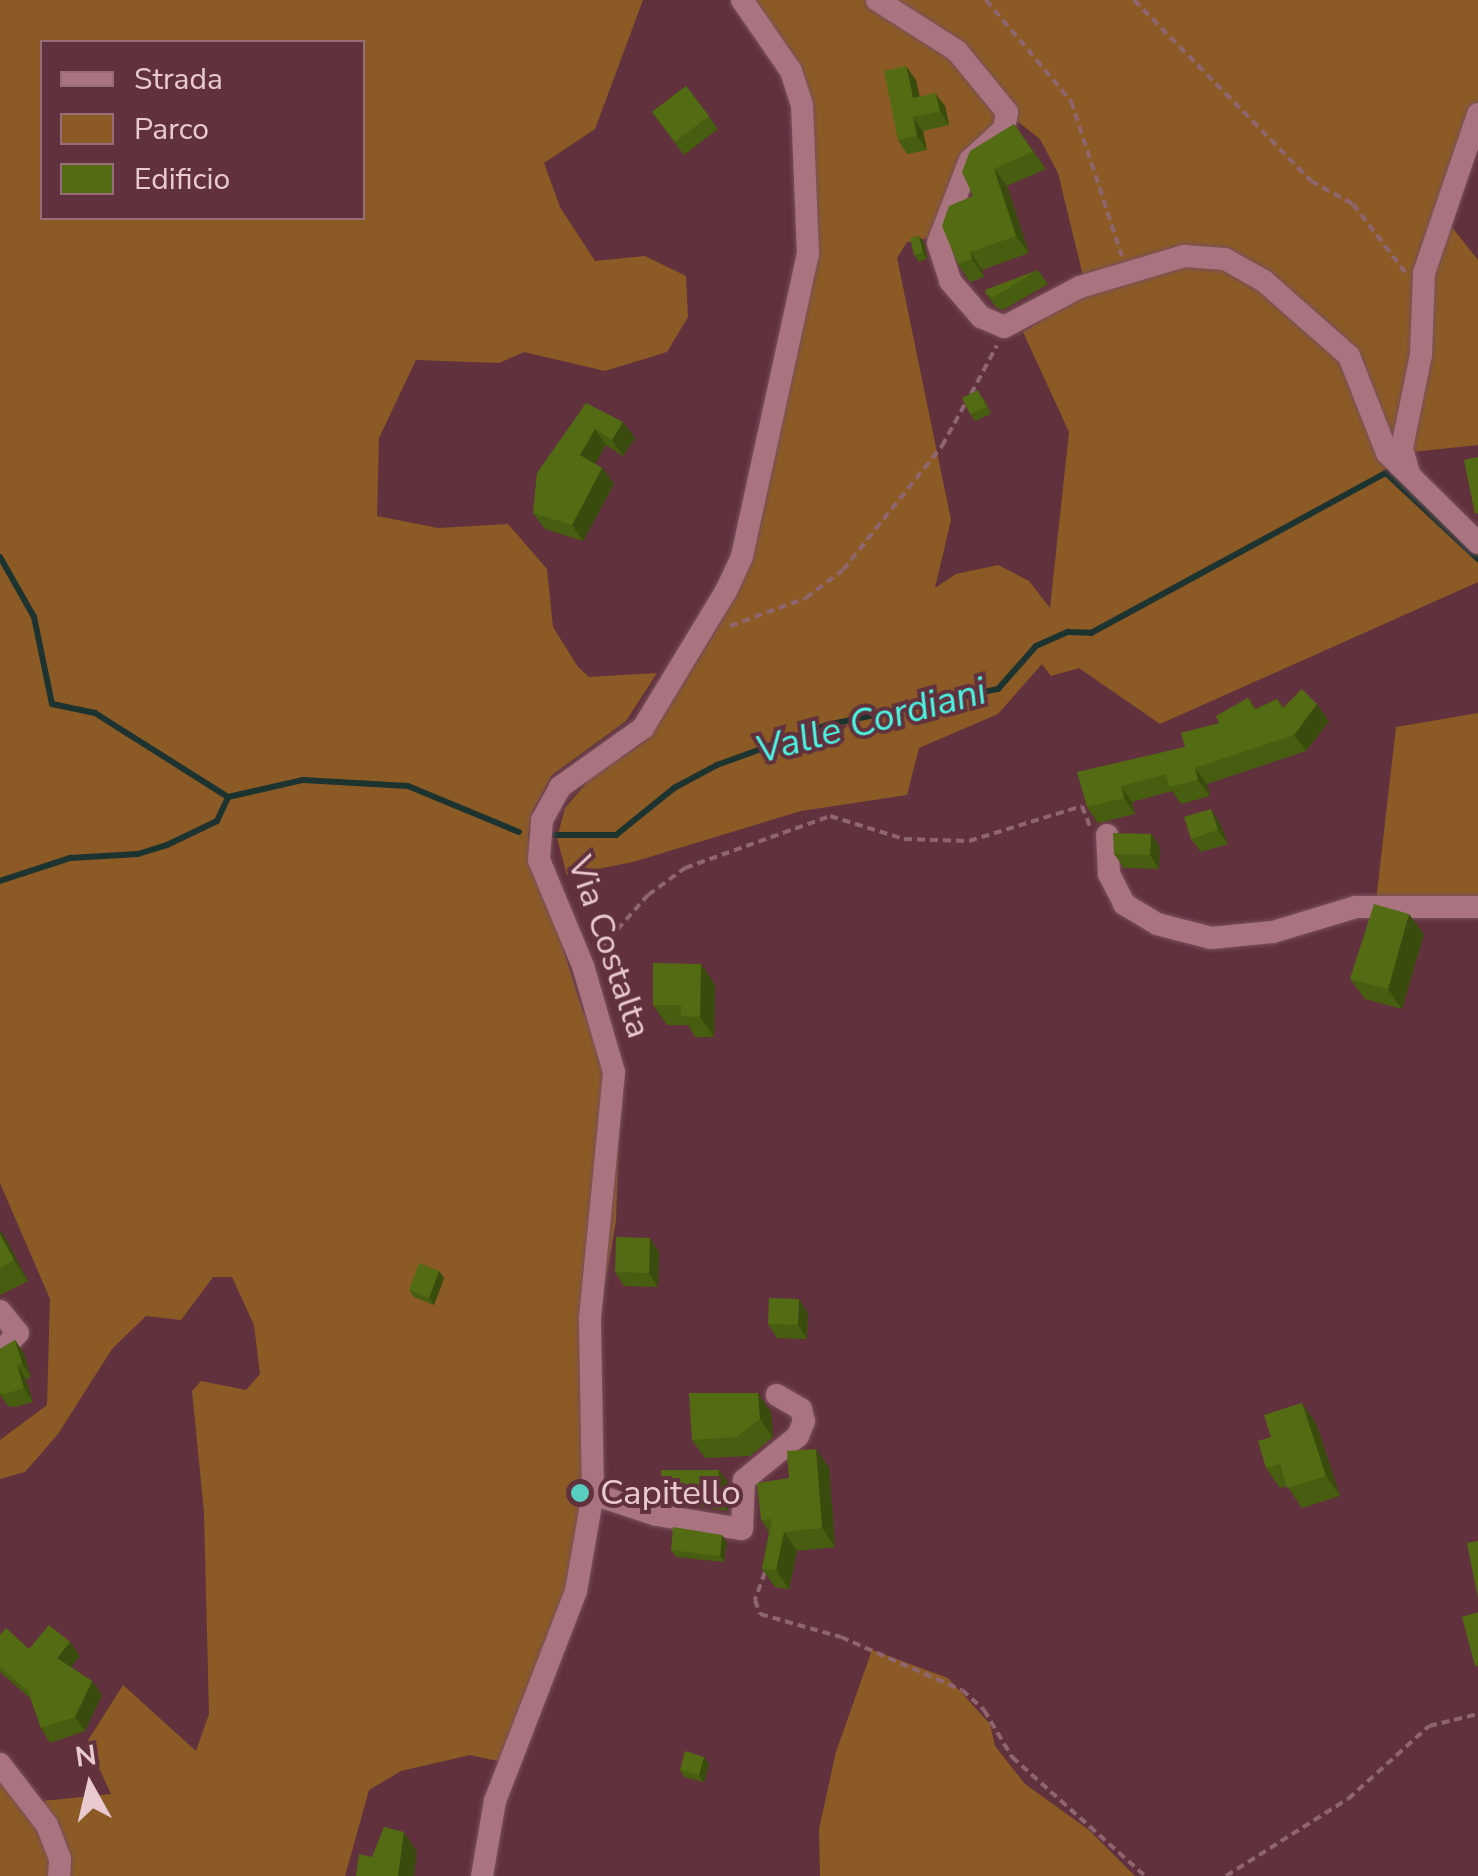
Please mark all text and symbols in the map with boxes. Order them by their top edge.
legend [40,40,365,220]
text: Strada [134,59,223,100]
text: Parco [134,109,209,150]
text: Edificio [134,159,230,200]
water label: Valle Cordiani [751,668,991,774]
street label: Via Costalta [558,850,660,1044]
place label: Capitello [600,1472,741,1514]
marker: Capitello [569,1482,591,1504]
north arrow [40,1736,140,1836]
text: N [73,1736,99,1777]

